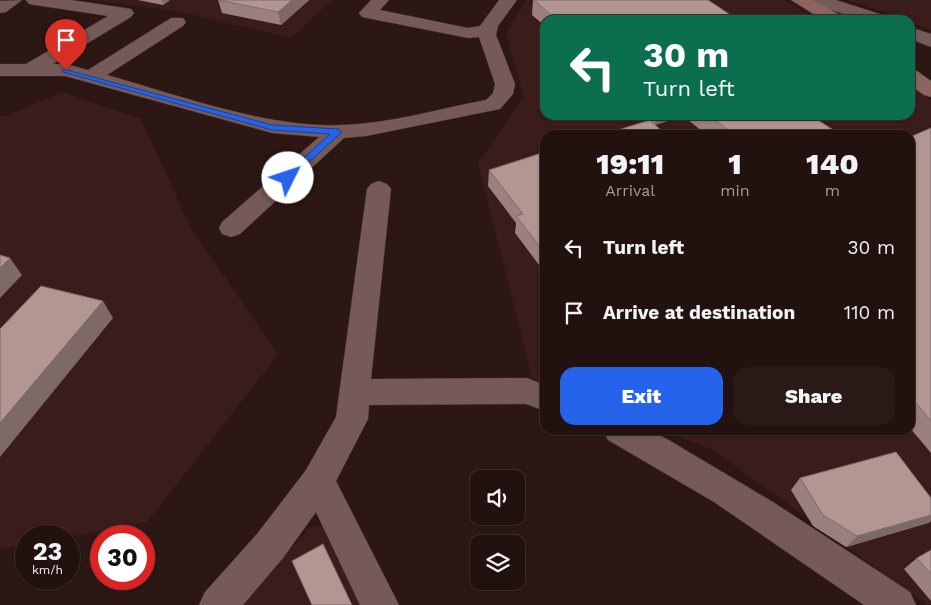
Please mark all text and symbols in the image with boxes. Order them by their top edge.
pin [45,19,87,70]
icon: arrive [52,26,80,54]
text: 30 m [643,34,729,76]
icon: left [560,35,625,100]
text: Turn left [643,76,735,101]
text: 19:11 [596,146,664,181]
text: 1 [728,146,742,181]
text: 140 [806,146,859,181]
position arrow [261,151,313,203]
text: Arrival [605,181,655,200]
text: min [720,181,750,200]
text: m [825,181,840,200]
icon: left [560,234,588,262]
text: Turn left [603,236,684,259]
text: 30 m [848,236,895,259]
icon: arrive [560,299,588,327]
text: Arrive at destination [603,301,795,324]
text: 110 m [844,301,895,324]
button: Exit [560,367,723,425]
button: Share [733,367,895,425]
map controls [470,470,525,590]
button: sound [470,470,525,525]
speed limit sign: 30 [90,525,155,590]
button: layers [470,535,525,590]
text: 23 [33,537,62,566]
text: km/h [32,563,63,577]

